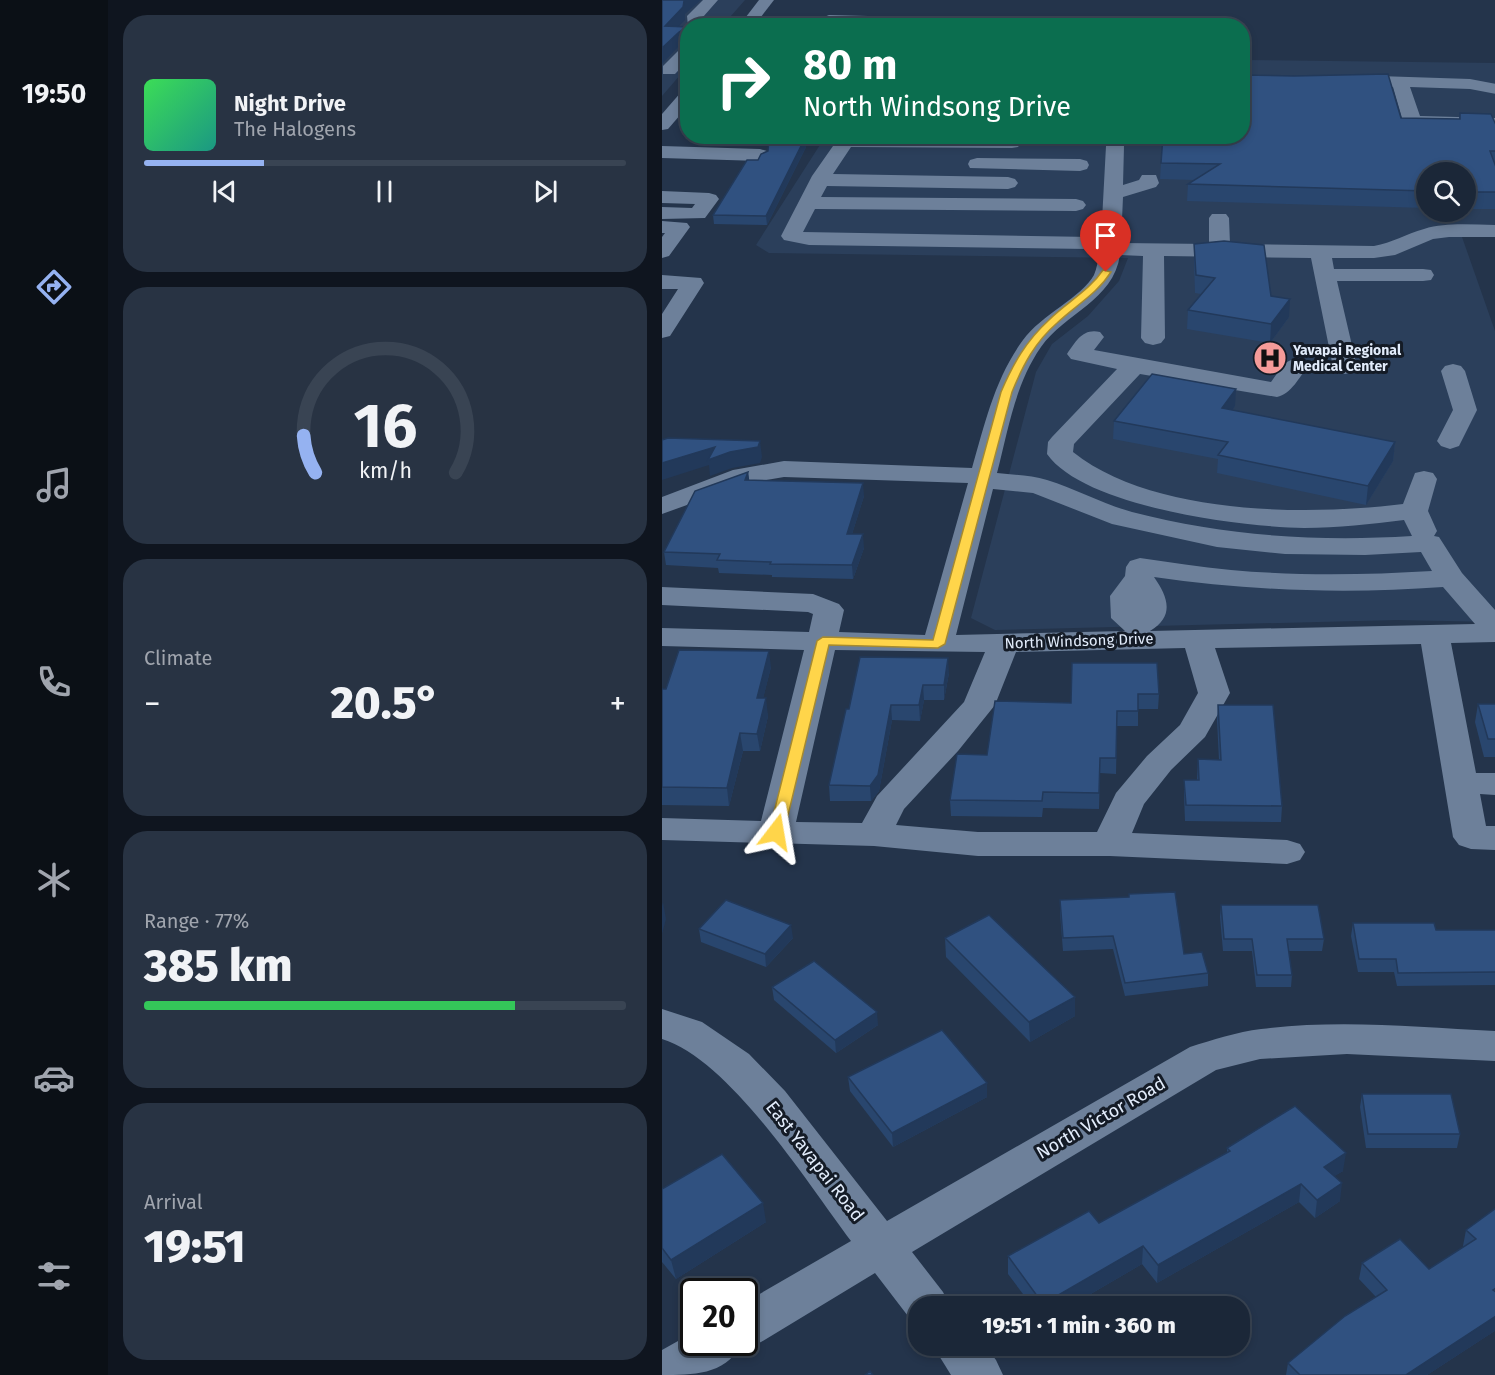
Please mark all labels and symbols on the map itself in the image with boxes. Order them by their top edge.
pin [1080,210,1131,272]
hospital icon: Yavapai Regional Medical Center [1252,340,1288,376]
place label: Yavapai Regional Medical Center [1292,342,1402,375]
street label: North Windsong Drive [1004,629,1154,653]
position arrow [744,800,808,864]
street label: North Victor Road [1033,1072,1169,1164]
street label: East Yavapai Road [761,1096,869,1226]
speed limit sign: 20 [680,1278,758,1356]

